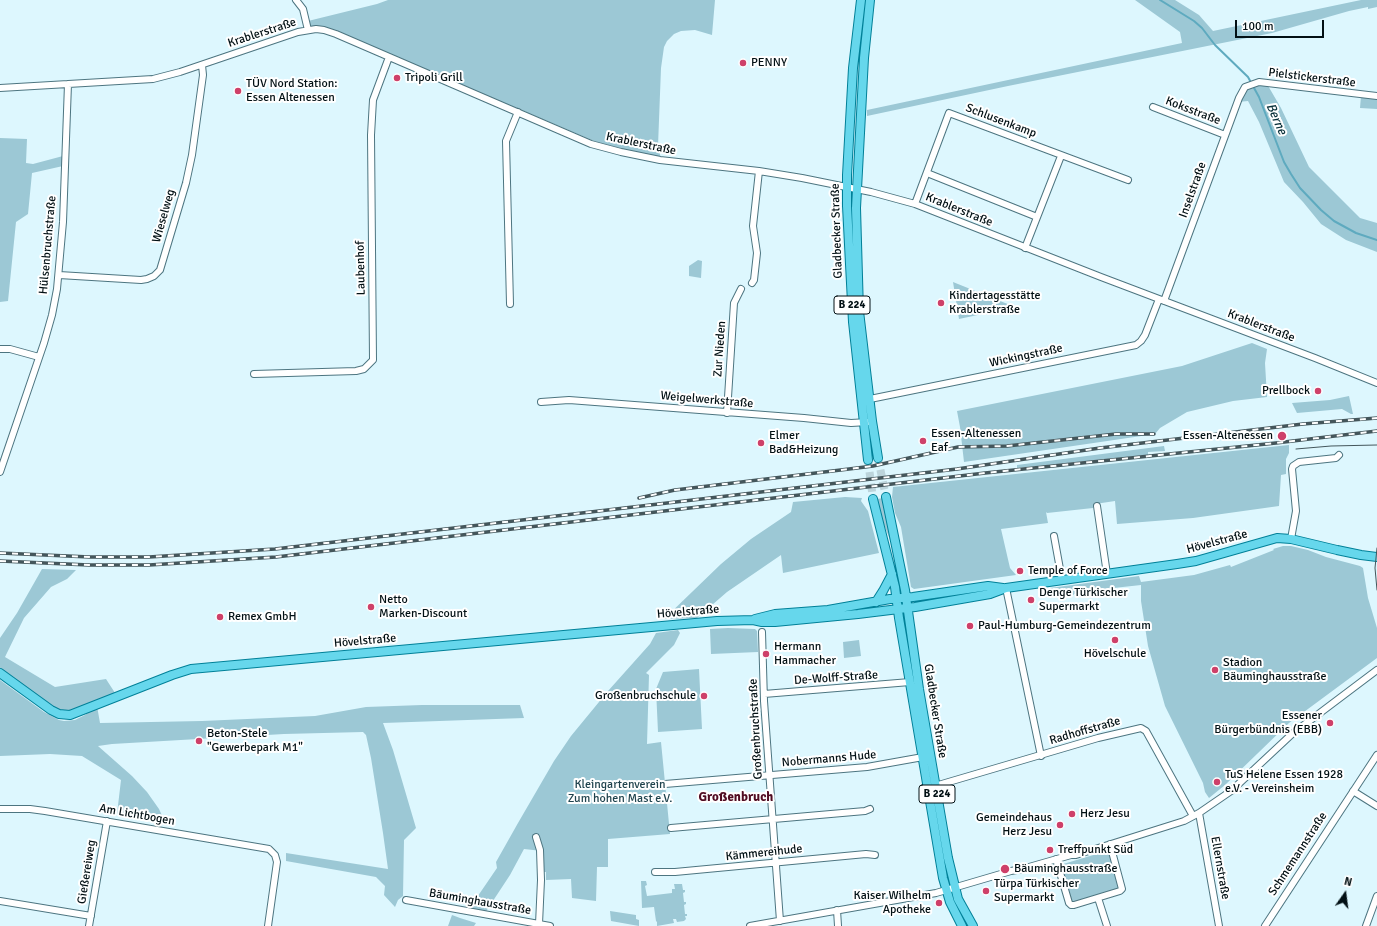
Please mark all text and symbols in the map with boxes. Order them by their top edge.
scale bar [1237,12,1326,38]
street label: Krablerstraße [226,15,298,51]
text: 100 m [1242,19,1274,34]
place label: PENNY [751,56,787,70]
marker: PENNY [738,58,748,68]
street label: Pielstickerstraße [1268,66,1356,90]
place label: Tripoli Grill [405,71,463,85]
marker: Tripoli Grill [392,73,402,83]
place label: TÜV Nord Station: Essen Altenessen [246,77,338,105]
marker: TÜV Nord Station: Essen Altenessen [233,86,243,96]
street label: Koksstraße [1163,94,1223,128]
street label: Schlusenkamp [964,101,1038,141]
water label: Berne [1262,101,1290,137]
street label: Krablerstraße [605,130,677,158]
street label: Inselstraße [1176,160,1210,220]
street label: Gladbecker Straße [828,183,846,279]
street label: Wieselweg [149,188,179,244]
street label: Krablerstraße [923,190,995,230]
street label: Hülsenbruchstraße [37,195,59,295]
street label: Laubenhof [353,241,369,295]
place label: Kindertagesstätte Krablerstraße [949,289,1041,317]
road number: B 224 [834,296,870,314]
marker: Kindertagesstätte Krablerstraße [936,298,946,308]
street label: Krablerstraße [1225,307,1297,345]
street label: Zur Nieden [711,320,729,378]
street label: Wickingstraße [988,341,1064,371]
place label: Prellbock [1262,384,1310,398]
marker: Prellbock [1313,386,1323,396]
street label: Weigelwerkstraße [660,389,754,411]
place label: Essen-Altenessen Eaf [931,427,1021,455]
place label: Elmer Bad&Heizung [769,429,838,457]
place label: Essen-Altenessen [1183,429,1273,443]
marker: Essen-Altenessen [1276,430,1288,442]
marker: Essen-Altenessen Eaf [918,436,928,446]
marker: Elmer Bad&Heizung [756,438,766,448]
street label: Hövelstraße [1185,527,1249,557]
place label: Temple of Force [1028,564,1108,578]
marker: Temple of Force [1015,566,1025,576]
place label: Denge Türkischer Supermarkt [1039,586,1128,614]
place label: Netto Marken-Discount [379,593,467,621]
marker: Denge Türkischer Supermarkt [1026,595,1036,605]
marker: Netto Marken-Discount [366,602,376,612]
street label: Hövelstraße [656,602,720,622]
place label: Remex GmbH [228,610,296,624]
marker: Remex GmbH [215,612,225,622]
place label: Paul-Humburg-Gemeindezentrum [978,619,1151,633]
marker: Paul-Humburg-Gemeindezentrum [965,621,975,631]
street label: Hövelstraße [333,631,397,651]
marker: Hövelschule [1110,635,1120,645]
place label: Hermann Hammacher [774,640,836,668]
place label: Hövelschule [1084,647,1146,661]
marker: Hermann Hammacher [761,649,771,659]
place label: Stadion Bäuminghausstraße [1223,656,1326,684]
street label: Gladbecker Straße [920,663,950,759]
marker: Stadion Bäuminghausstraße [1210,665,1220,675]
street label: De-Wolff-Straße [794,668,878,688]
street label: Großenbruchstraße [746,678,766,780]
place label: Großenbruchschule [595,689,696,703]
marker: Großenbruchschule [699,691,709,701]
place label: Essener Bürgerbündnis (EBB) [1214,709,1322,737]
street label: Radhoffstraße [1048,714,1122,748]
marker: Essener Bürgerbündnis (EBB) [1325,718,1335,728]
place label: Beton-Stele "Gewerbepark M1" [207,727,303,755]
marker: Beton-Stele "Gewerbepark M1" [194,736,204,746]
street label: Nobermanns Hude [781,748,877,770]
place label: TuS Helene Essen 1928 e.V. - Vereinsheim [1225,768,1343,796]
marker: TuS Helene Essen 1928 e.V. - Vereinsheim [1212,777,1222,787]
park label: Kleingartenverein Zum hohen Mast e.V. [568,778,672,806]
road number: B 224 [919,785,955,803]
district label: Großenbruch [699,790,773,806]
street label: Am Lichtbogen [98,801,176,829]
place label: Herz Jesu [1080,807,1130,821]
marker: Herz Jesu [1067,809,1077,819]
street label: Schmemannstraße [1266,810,1330,898]
place label: Gemeindehaus Herz Jesu [976,811,1052,839]
marker: Gemeindehaus Herz Jesu [1055,820,1065,830]
street label: Ellernstraße [1207,835,1233,901]
street label: Gießereiweg [75,839,99,905]
street label: Kämmereihude [725,842,803,864]
place label: Treffpunkt Süd [1058,843,1133,857]
marker: Treffpunkt Süd [1045,845,1055,855]
place label: Bäuminghausstraße [1014,862,1117,876]
marker: Bäuminghausstraße [999,863,1011,875]
north arrow [1325,874,1365,914]
text: N [1343,875,1353,889]
place label: Türpa Türkischer Supermarkt [994,877,1079,905]
street label: Bäuminghausstraße [428,886,532,918]
marker: Türpa Türkischer Supermarkt [981,886,991,896]
place label: Kaiser Wilhelm Apotheke [854,889,931,917]
marker: Kaiser Wilhelm Apotheke [934,898,944,908]

